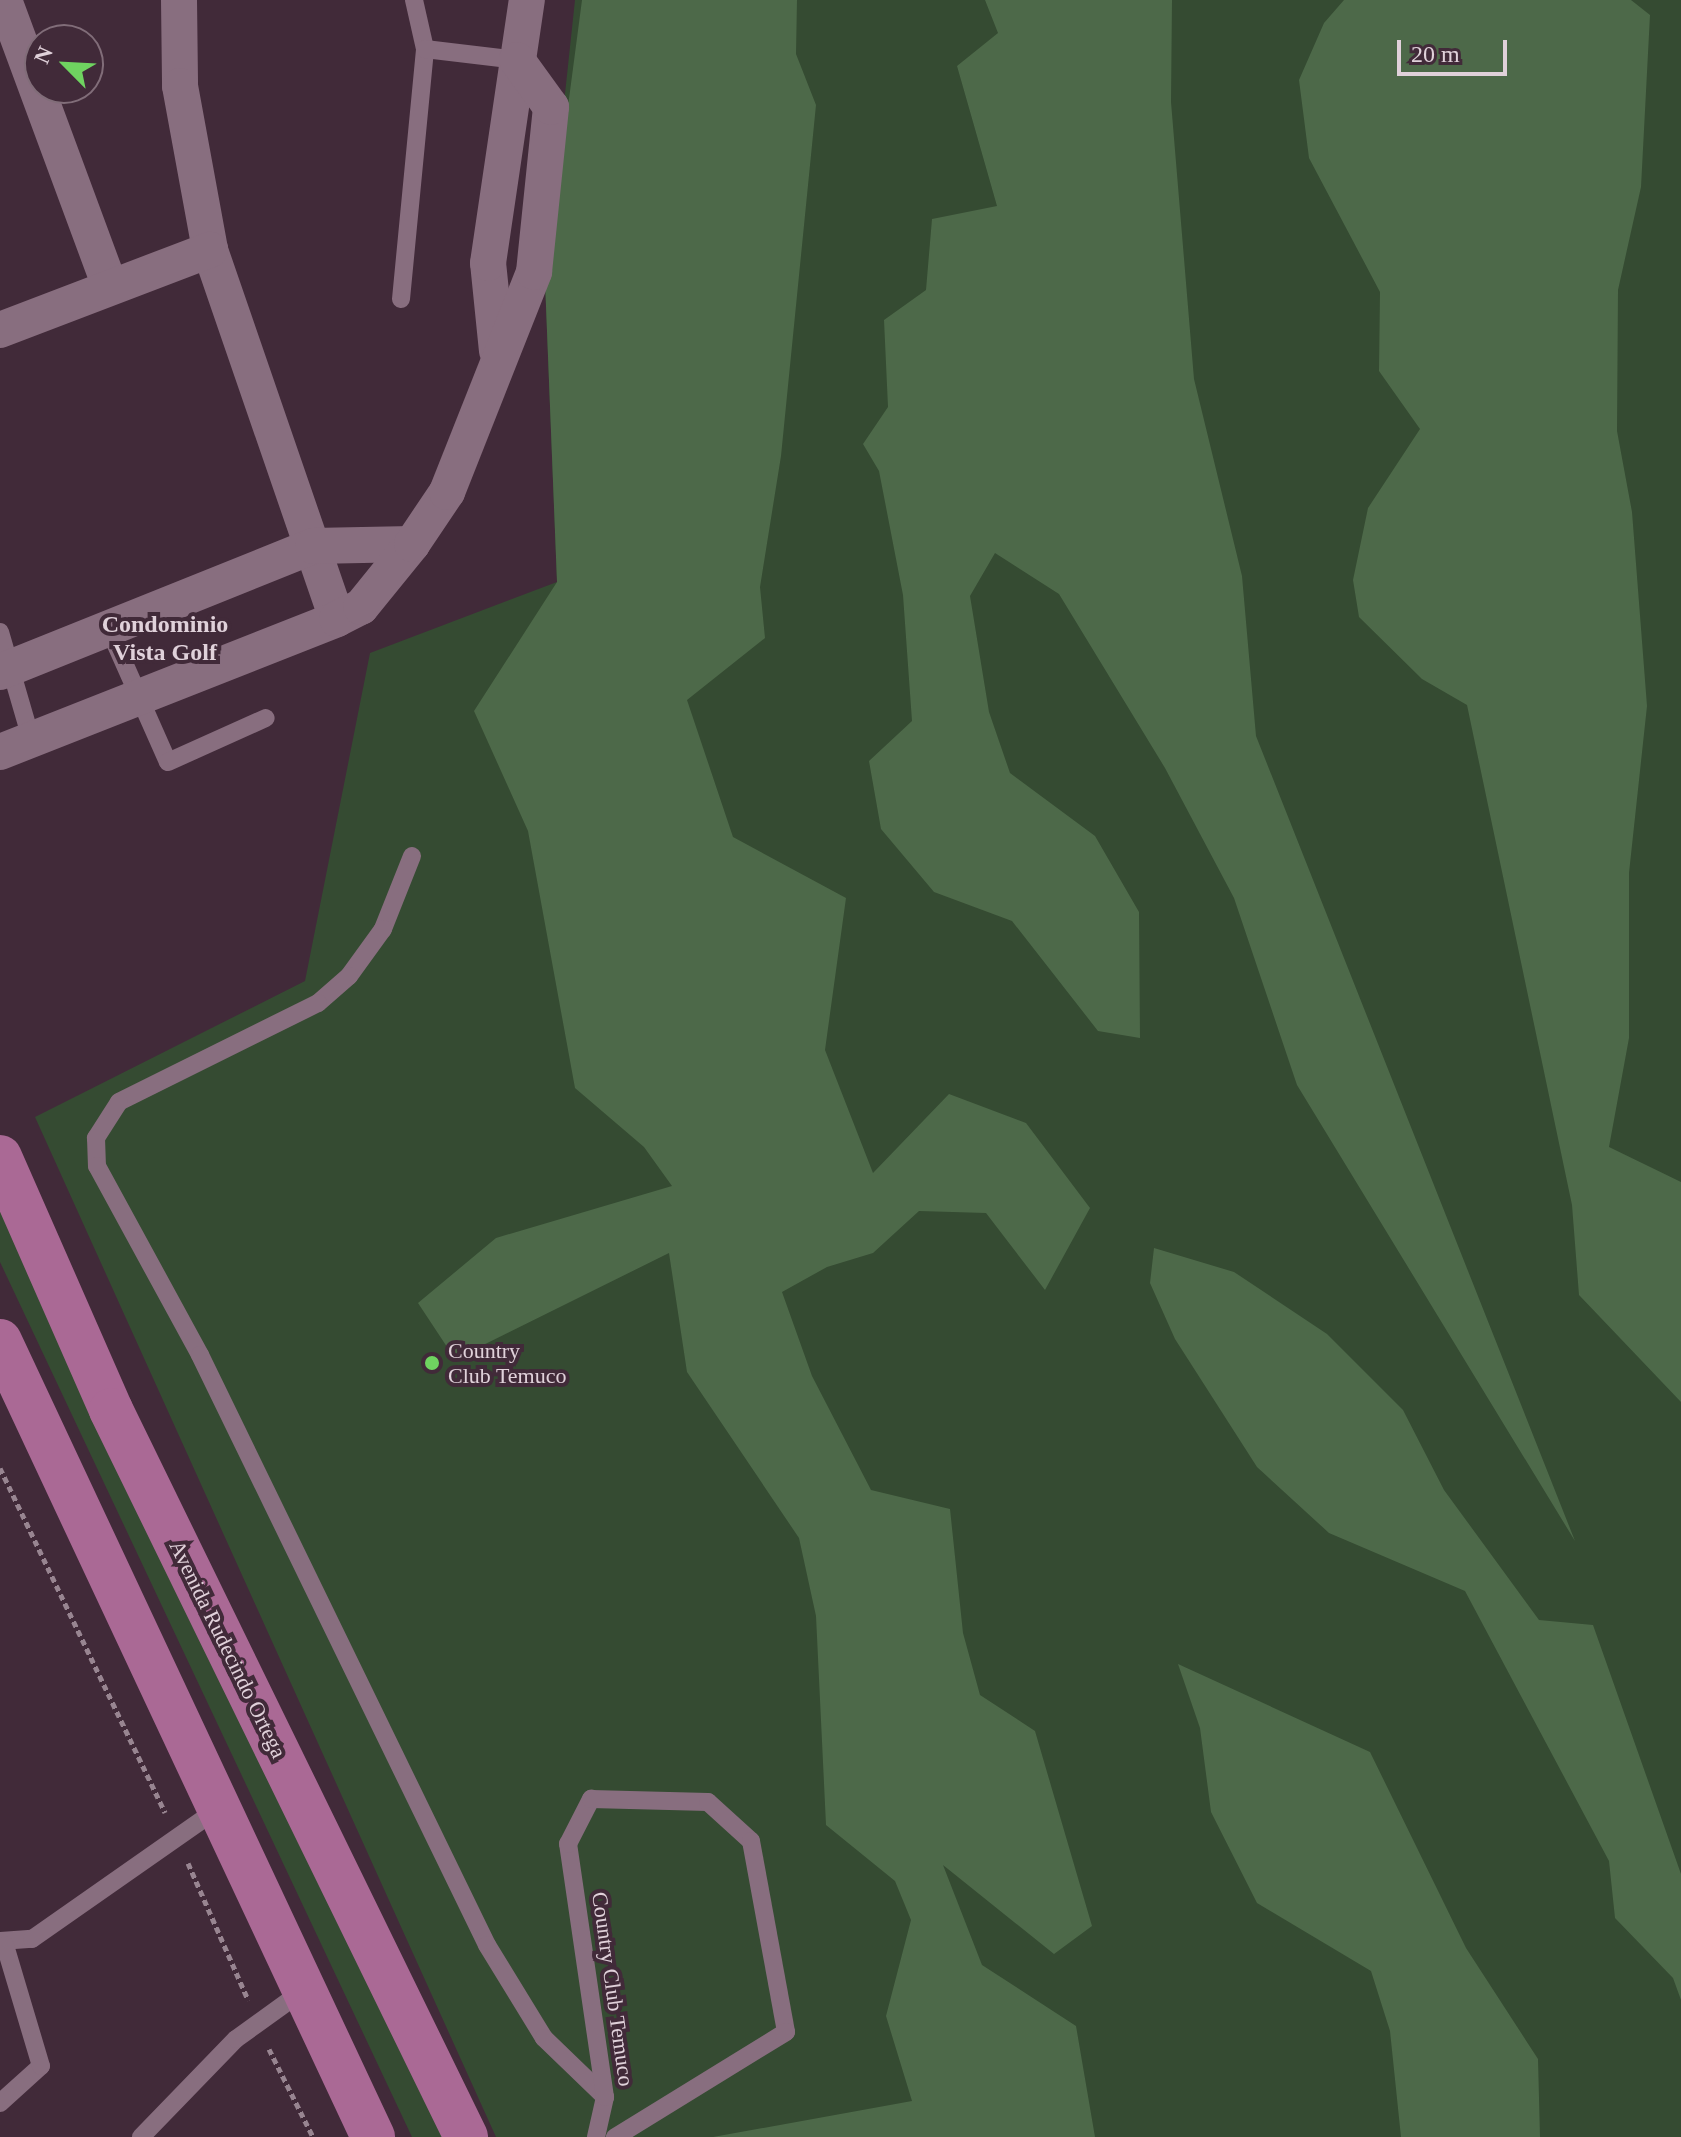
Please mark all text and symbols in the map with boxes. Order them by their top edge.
north arrow [24,24,104,104]
scale bar [1401,24,1511,74]
text: 20 m [1411,41,1460,67]
text: N [29,43,58,67]
district label: Condominio Vista Golf [102,611,228,667]
place label: Country Club Temuco [448,1337,567,1388]
marker: Country Club Temuco [423,1354,441,1372]
street label: Avenida Rudecindo Ortega [164,1536,292,1762]
street label: Country Club Temuco [586,1890,640,2088]

